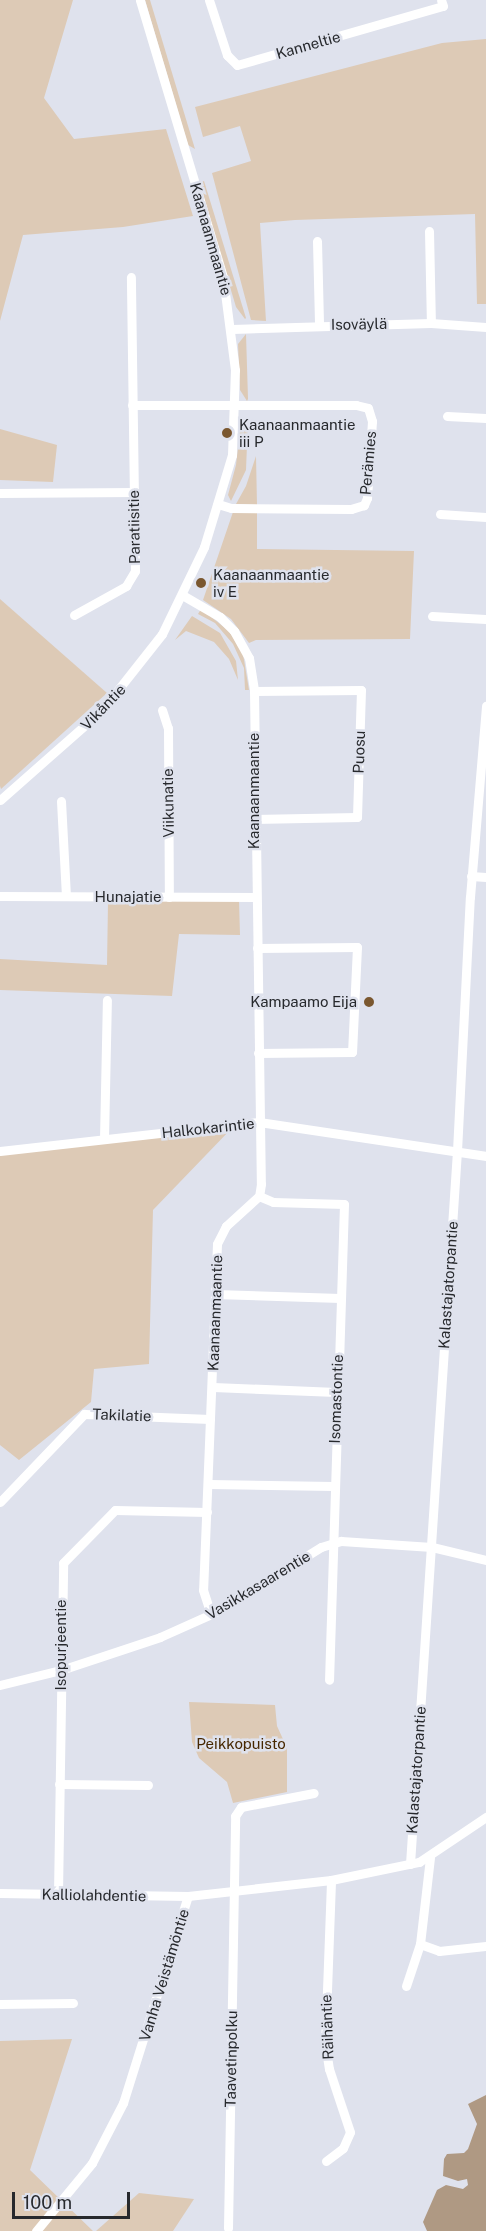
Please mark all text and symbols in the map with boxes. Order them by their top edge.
street label: Kanneltie [274,27,342,63]
street label: Kaanaanmaantie [186,181,236,297]
street label: Isoväylä [331,315,387,333]
place label: Kaanaanmaantie iii P [239,415,355,450]
marker: Kaanaanmaantie iii P [220,426,234,440]
street label: Perämies [356,430,380,496]
street label: Paratiisitie [124,490,144,564]
place label: Kaanaanmaantie iv E [213,565,329,600]
marker: Kaanaanmaantie iv E [194,576,208,590]
street label: Vikåntie [77,680,129,734]
street label: Puosu [349,730,369,774]
street label: Kaanaanmaantie [245,733,263,849]
street label: Viikunatie [158,768,178,838]
street label: Hunajatie [94,888,162,906]
place label: Kampaamo Eija [250,993,357,1011]
marker: Kampaamo Eija [362,995,376,1009]
street label: Halkokarintie [161,1114,255,1142]
street label: Kalastajatorpantie [435,1221,461,1349]
street label: Kaanaanmaantie [204,1255,226,1371]
street label: Isomastontie [325,1354,347,1444]
street label: Takilatie [92,1405,152,1425]
street label: Vasikkasaarentie [202,1547,314,1623]
street label: Isopurjeentie [52,1599,70,1691]
street label: Kalastajatorpantie [403,1706,429,1834]
park label: Peikkopuisto [196,1735,286,1753]
street label: Kalliolahdentie [42,1885,146,1905]
street label: Vanha Veistämöntie [135,1906,193,2044]
street label: Räihäntie [317,1994,337,2060]
street label: Taavetinpolku [221,2010,241,2108]
scale bar [15,2180,134,2218]
text: 100 m [23,2192,72,2213]

